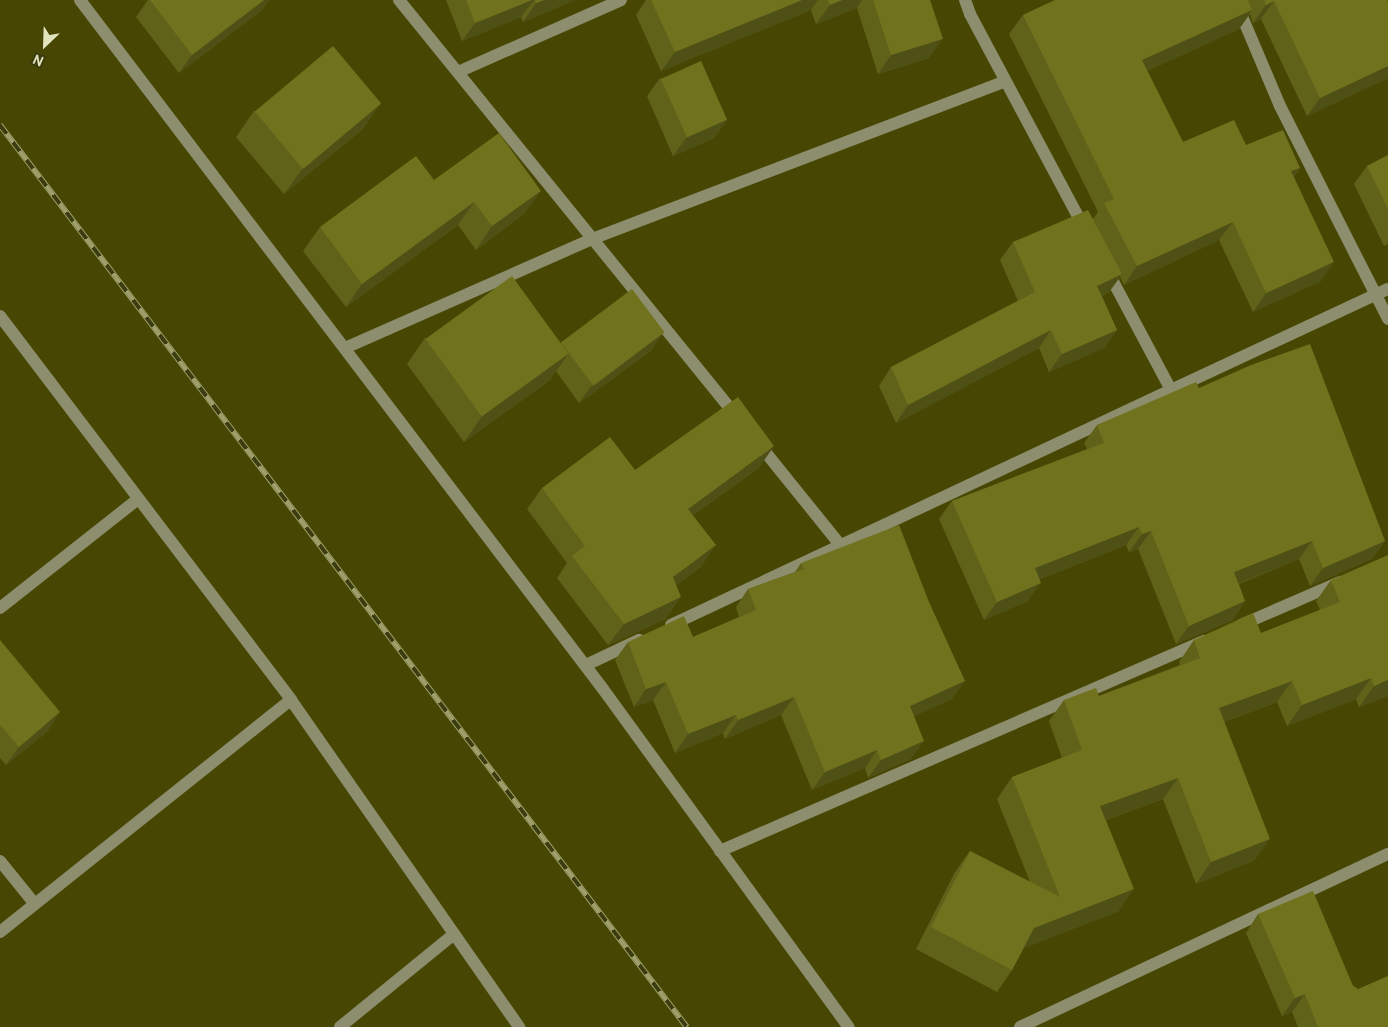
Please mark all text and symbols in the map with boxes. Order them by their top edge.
north arrow [20,20,70,70]
text: N [31,49,47,69]

